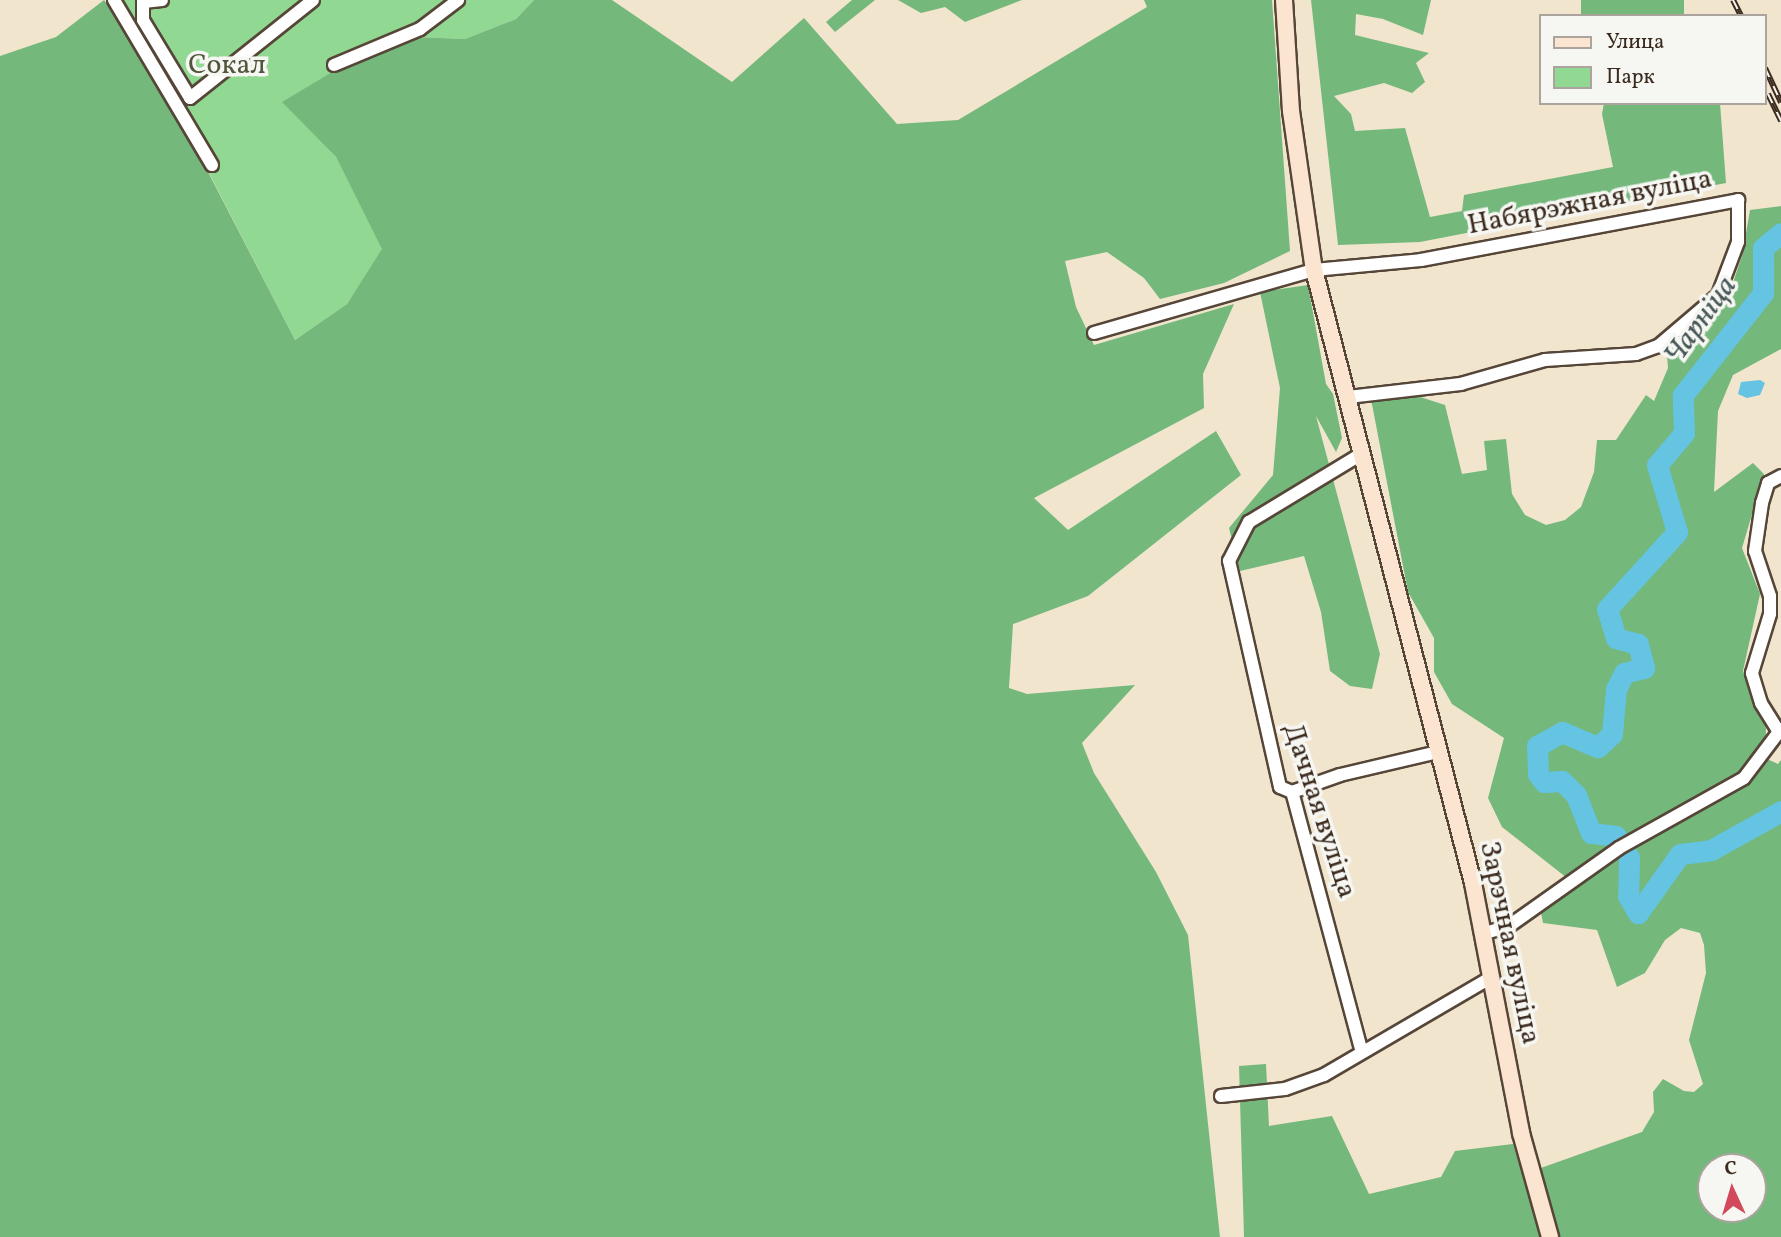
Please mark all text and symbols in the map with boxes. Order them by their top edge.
legend [1540,14,1767,105]
text: Улица [1606,28,1664,57]
park label: Сокал [188,49,266,83]
text: Парк [1606,63,1655,92]
street label: Набярэжная вуліца [1465,163,1715,243]
water label: Чарніца [1657,270,1745,372]
street label: Дачная вуліца [1275,719,1363,903]
street label: Зарэчная вуліца [1471,839,1547,1047]
north arrow [1697,1153,1767,1223]
text: С [1724,1156,1738,1182]

